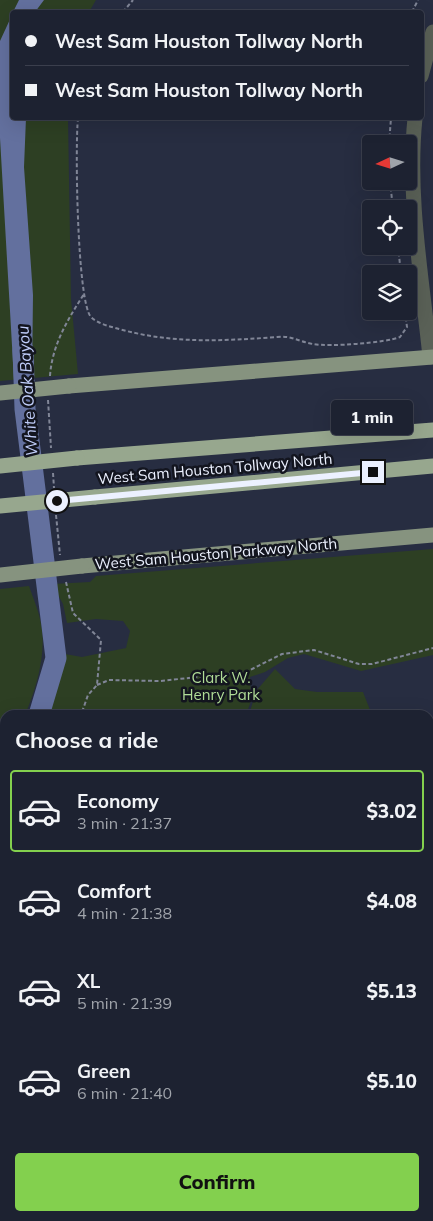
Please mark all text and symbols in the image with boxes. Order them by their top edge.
text: West Sam Houston Tollway North [55,29,363,53]
text: West Sam Houston Tollway North [55,78,363,102]
north arrow [362,135,418,190]
map controls [362,135,417,320]
button: locate [362,200,417,255]
button: layers [362,265,417,320]
water label: White Oak Bayou [12,325,42,457]
callout: 1 min [332,400,414,434]
text: 1 min [351,407,393,427]
street label: West Sam Houston Tollway North [97,449,333,488]
route end [362,461,384,483]
route start [46,490,68,512]
street label: West Sam Houston Parkway North [94,533,338,574]
park label: Clark W. Henry Park [182,668,260,704]
text: Choose a ride [15,726,158,754]
icon: car [17,789,62,834]
text: Economy [77,789,159,813]
text: $3.02 [366,799,417,823]
text: 3 min · 21:37 [77,813,172,833]
icon: car [17,879,62,924]
text: Comfort [77,879,151,903]
text: $4.08 [366,889,417,913]
text: 4 min · 21:38 [77,903,172,923]
icon: car [17,969,62,1014]
text: XL [77,969,100,993]
text: $5.13 [366,979,417,1003]
text: 5 min · 21:39 [77,993,172,1013]
icon: car [17,1059,62,1104]
text: Green [77,1059,131,1083]
text: $5.10 [366,1069,417,1093]
text: 6 min · 21:40 [77,1083,172,1103]
button: Confirm [15,1153,419,1211]

